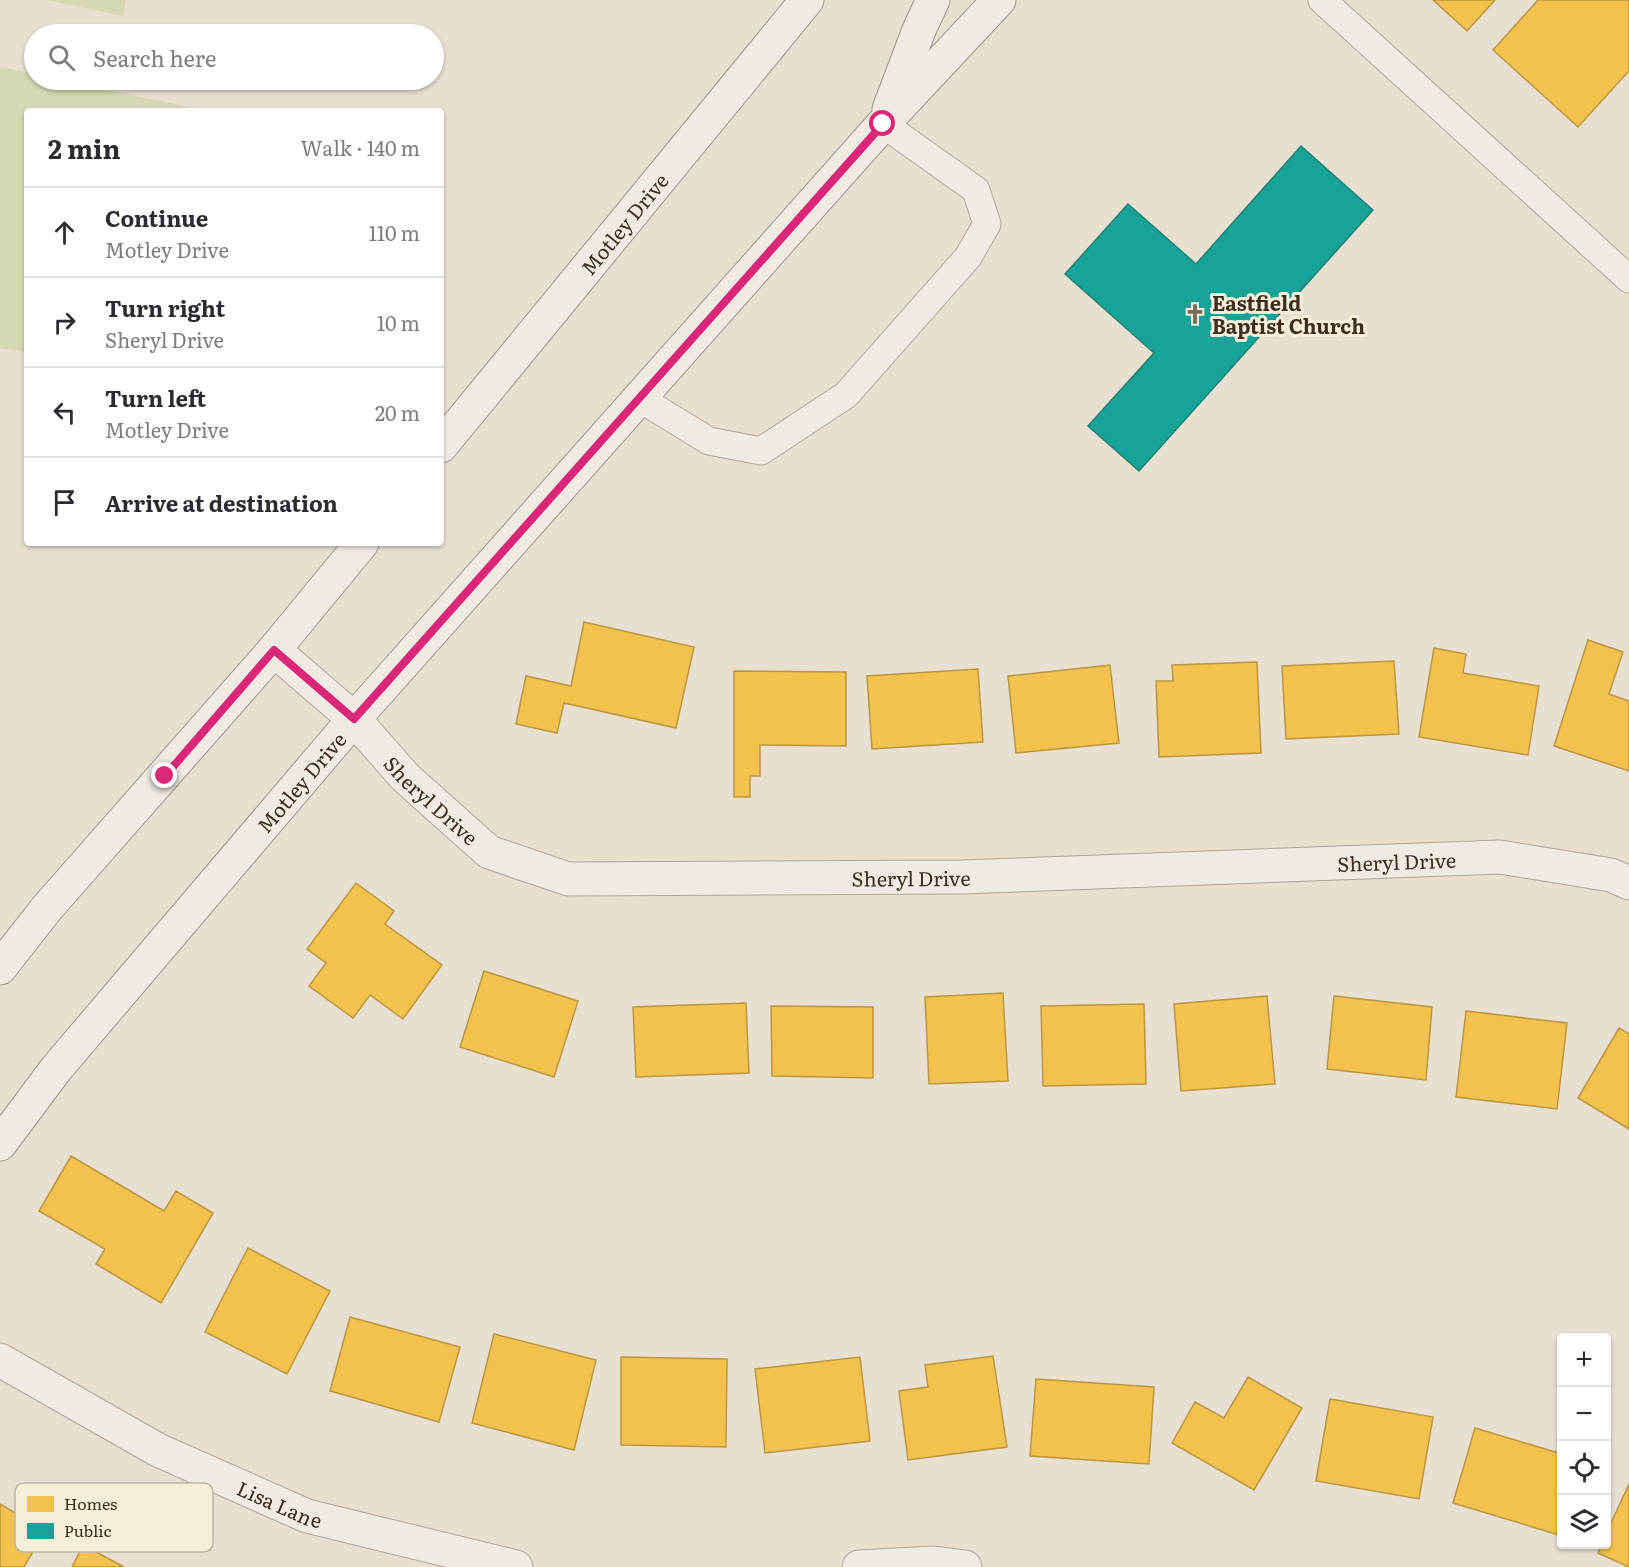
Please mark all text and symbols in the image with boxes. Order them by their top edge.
search box [24,24,444,90]
icon: search [45,41,78,74]
text: Search here [93,41,216,74]
route start [869,110,895,136]
text: 2 min [48,128,121,167]
text: Walk · 140 m [301,132,420,162]
street label: Motley Drive [573,166,675,281]
text: Continue [105,201,208,234]
icon: ahead [48,216,81,249]
text: 110 m [369,217,420,247]
text: Motley Drive [105,234,229,264]
place label: Eastfield Baptist Church [1212,287,1365,340]
text: Turn right [105,291,225,324]
church icon: Eastfield Baptist Church [1183,302,1207,326]
icon: right [48,306,81,339]
text: 10 m [377,307,420,337]
text: Sheryl Drive [105,324,224,354]
text: Turn left [105,381,206,414]
icon: left [48,396,81,429]
text: 20 m [375,397,420,427]
text: Motley Drive [105,414,229,444]
icon: arrive [48,486,81,519]
text: Arrive at destination [105,486,338,519]
street label: Motley Drive [249,725,352,839]
street label: Sheryl Drive [378,749,486,851]
route end [151,762,177,788]
street label: Sheryl Drive [1337,844,1457,878]
street label: Sheryl Drive [851,862,971,893]
map controls [1557,1333,1611,1549]
button: + [1557,1333,1611,1387]
button: − [1557,1387,1611,1441]
button: locate [1557,1441,1611,1495]
street label: Lisa Lane [232,1472,325,1534]
legend [15,1483,213,1552]
text: Homes [64,1491,117,1515]
button: layers [1557,1495,1611,1549]
text: Public [64,1518,112,1542]

